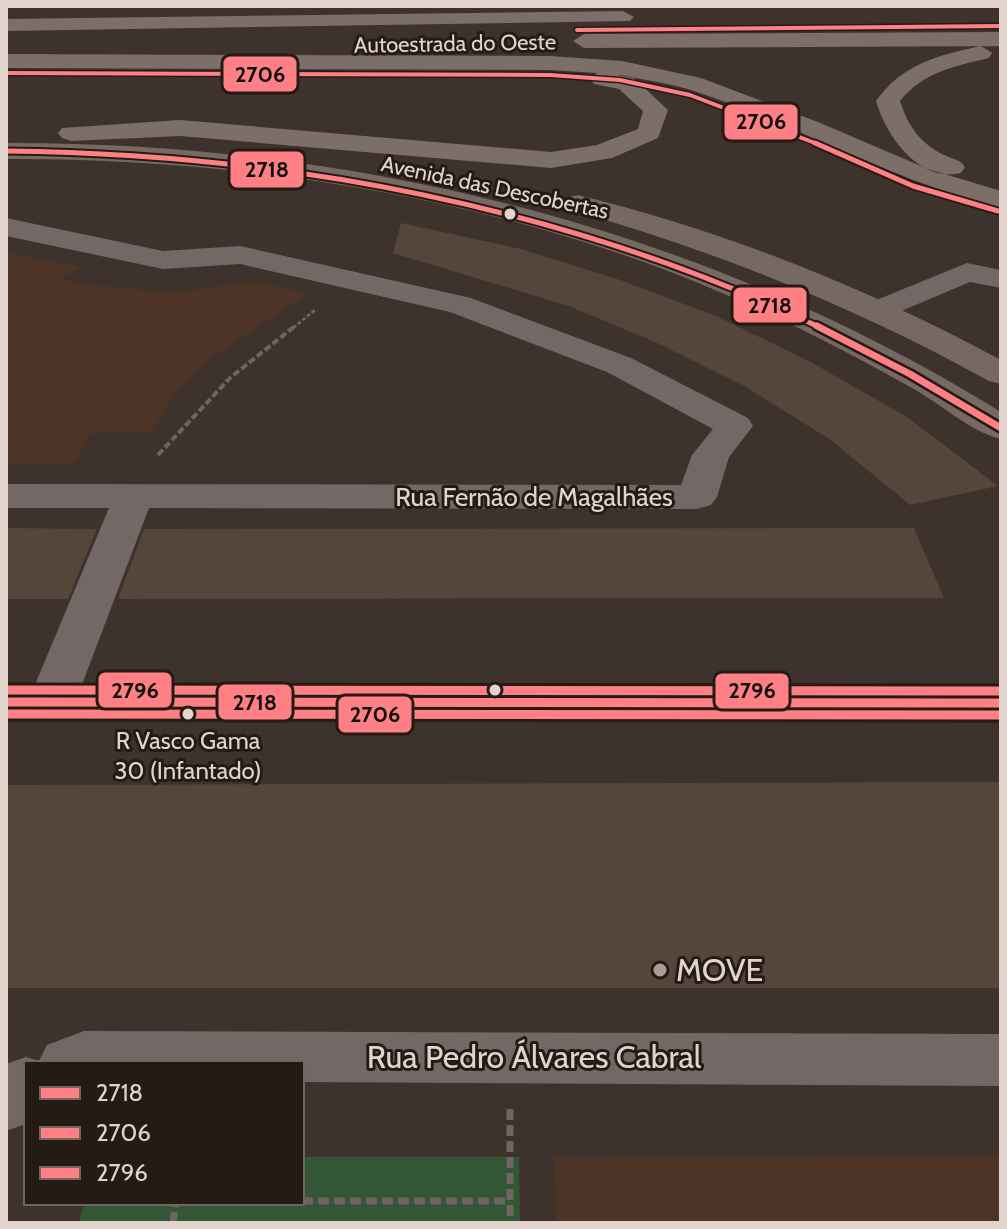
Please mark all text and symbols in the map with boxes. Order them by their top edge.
street label: Autoestrada do Oeste [354,28,556,59]
line badge: 2706 [222,55,298,93]
text: 2706 [235,61,285,88]
line badge: 2706 [723,103,799,141]
text: 2706 [736,108,786,135]
line badge: 2718 [229,150,305,189]
street label: Avenida das Descobertas [379,150,611,225]
text: 2718 [245,156,289,183]
unlabelled marker [502,206,518,222]
line badge: 2718 [732,286,808,324]
text: 2718 [748,292,792,319]
street label: Rua Fernão de Magalhães [395,481,673,513]
line badge: 2796 [97,671,173,709]
line badge: 2796 [714,672,790,710]
text: 2796 [111,677,159,704]
text: 2796 [728,677,776,704]
unlabelled marker [487,682,503,698]
line badge: 2718 [217,683,293,721]
text: 2718 [233,689,277,716]
line badge: 2706 [337,695,413,734]
text: 2706 [350,701,400,728]
marker: R Vasco Gama 30 (Infantado) [180,706,196,722]
place label: R Vasco Gama 30 (Infantado) [115,726,261,785]
place label: MOVE [676,950,763,989]
marker: MOVE [651,961,669,979]
street label: Rua Pedro Álvares Cabral [367,1037,702,1076]
legend [24,1061,304,1205]
text: 2718 [96,1078,143,1107]
text: 2706 [96,1118,151,1147]
text: 2796 [96,1158,148,1187]

